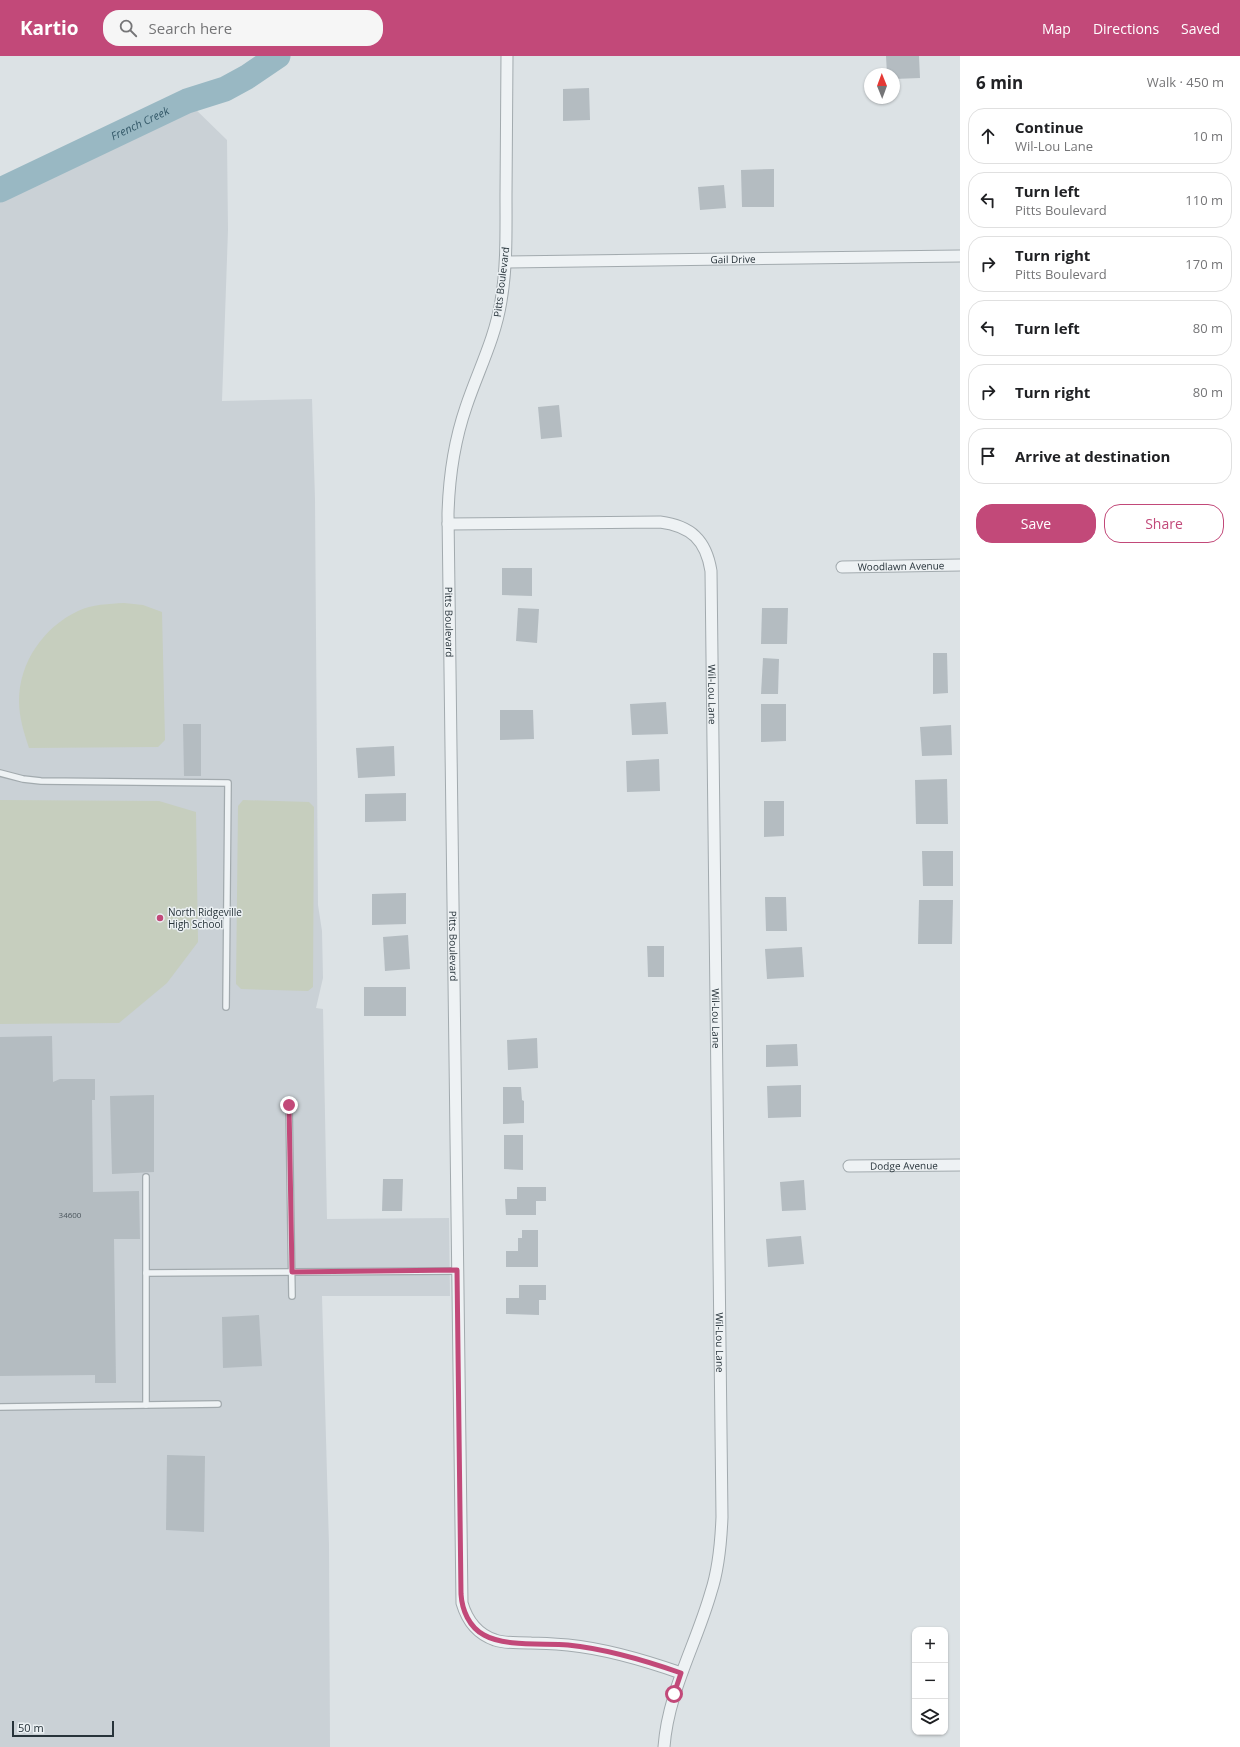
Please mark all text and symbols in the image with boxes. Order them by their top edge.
search box [103,10,383,46]
text: Kartio [20,15,79,41]
icon: search [117,17,139,39]
text: Search here [149,18,232,38]
text: Map [1042,19,1071,38]
text: Directions [1093,19,1159,38]
text: Saved [1181,19,1220,38]
north arrow [864,68,900,104]
text: 6 min [976,71,1023,94]
text: Walk · 450 m [1147,73,1224,91]
water label: French Creek [108,102,172,143]
text: Continue [1015,117,1083,137]
icon: ahead [977,125,999,147]
text: 10 m [1193,127,1223,145]
text: Wil-Lou Lane [1015,137,1093,155]
text: Turn left [1015,181,1080,201]
icon: left [977,189,999,211]
text: 110 m [1185,191,1223,209]
text: Pitts Boulevard [1015,201,1107,219]
text: Turn right [1015,245,1090,265]
street label: Pitts Boulevard [490,246,512,318]
street label: Gail Drive [710,252,756,266]
icon: right [977,253,999,275]
text: 170 m [1185,255,1223,273]
text: Pitts Boulevard [1015,265,1107,283]
icon: left [977,317,999,339]
text: Turn left [1015,318,1080,338]
text: 80 m [1193,319,1223,337]
icon: right [977,381,999,403]
text: Turn right [1015,382,1090,402]
text: 80 m [1193,383,1223,401]
icon: arrive [977,445,999,467]
text: Arrive at destination [1015,446,1170,466]
button: Save [976,504,1096,543]
button: Share [1104,504,1224,543]
street label: Woodlawn Avenue [857,558,945,574]
street label: Pitts Boulevard [442,587,457,657]
street label: Wil-Lou Lane [705,664,720,725]
place label: North Ridgeville High School [168,905,242,931]
street label: Pitts Boulevard [446,911,461,981]
marker: North Ridgeville High School [155,913,165,923]
street label: Wil-Lou Lane [709,988,724,1049]
route end [280,1096,298,1114]
street label: Dodge Avenue [870,1158,938,1173]
house number: 34600 [59,1209,82,1220]
street label: Wil-Lou Lane [713,1312,727,1373]
map controls [912,1627,948,1735]
button: + [912,1627,948,1663]
button: − [912,1663,948,1699]
route start [665,1685,683,1703]
button: layers [912,1699,948,1735]
scale bar [12,1719,114,1738]
text: 50 m [18,1720,44,1735]

